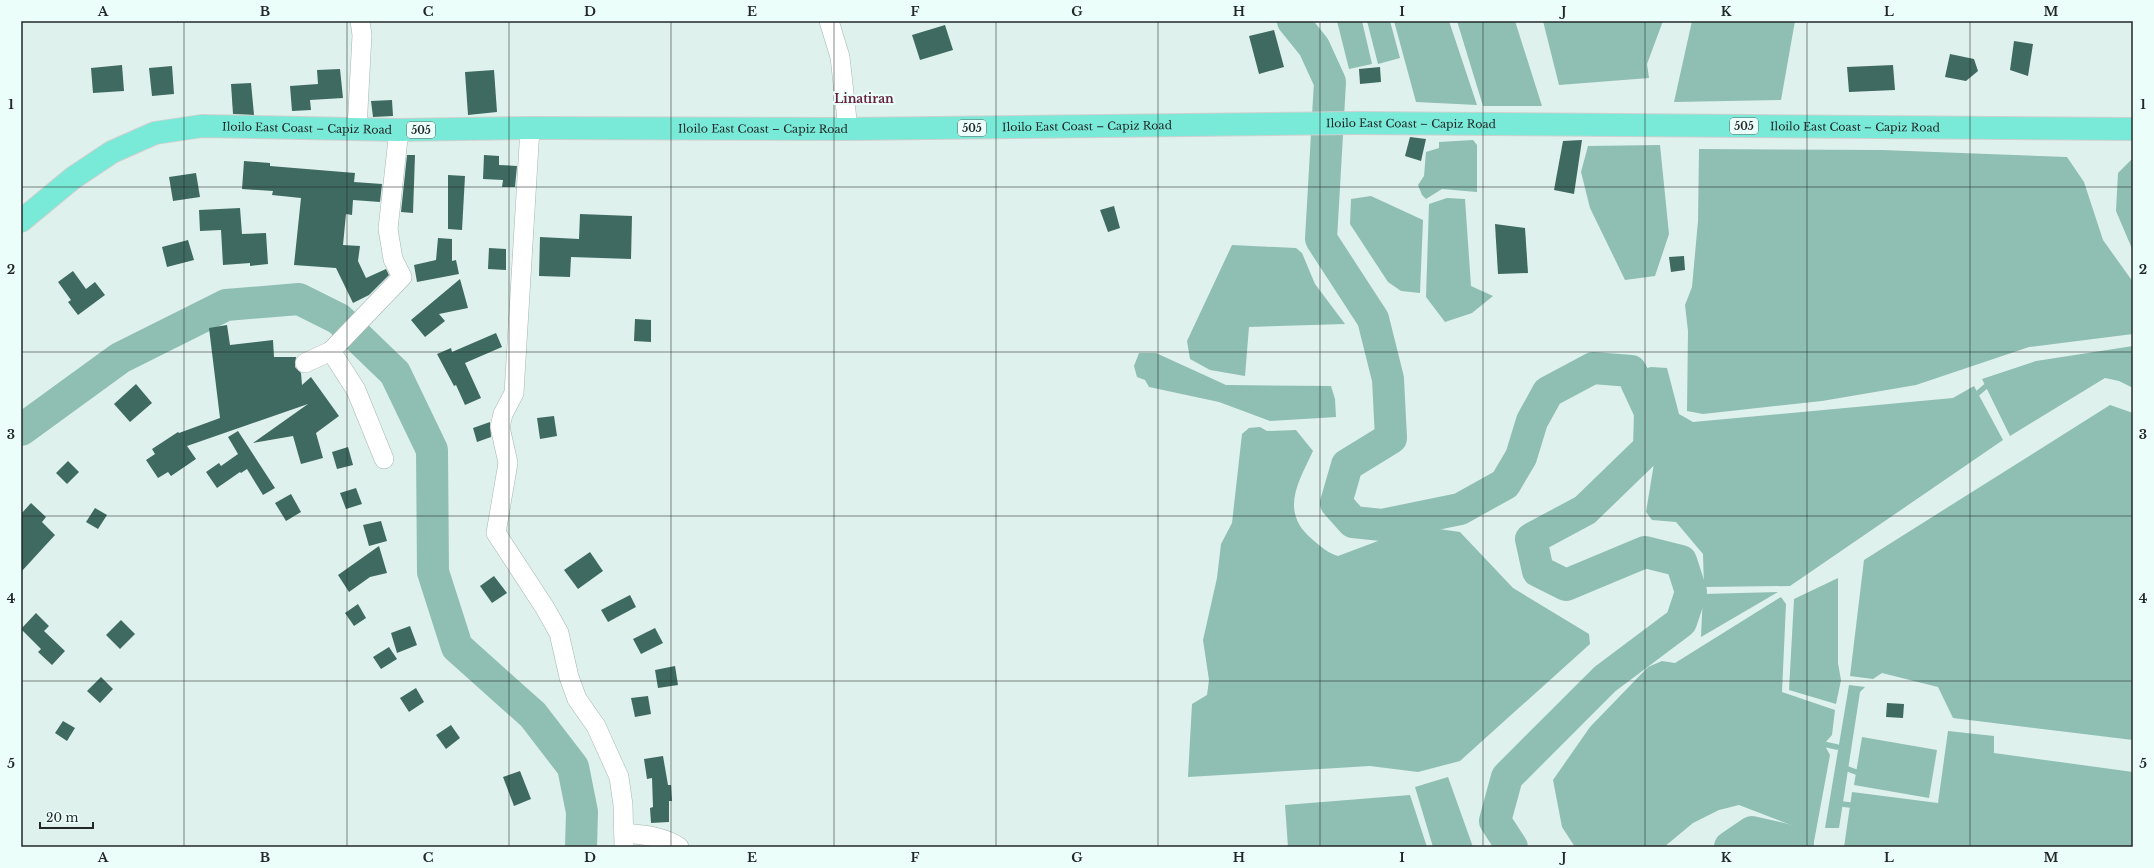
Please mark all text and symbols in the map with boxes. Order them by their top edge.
text: A [97,3,109,20]
text: B [260,3,270,20]
text: C [423,3,434,20]
text: D [584,3,596,20]
text: E [747,3,757,20]
text: F [911,3,920,20]
text: G [1071,3,1083,20]
text: H [1233,3,1245,20]
text: I [1399,3,1405,20]
text: J [1558,3,1567,20]
text: K [1721,3,1732,20]
text: L [1884,3,1894,20]
text: M [2044,3,2059,20]
district label: Linatiran [834,91,894,106]
text: 1 [8,96,14,113]
text: 1 [2140,96,2146,113]
street label: Iloilo East Coast – Capiz Road [1326,116,1497,131]
street label: Iloilo East Coast – Capiz Road [1002,118,1173,134]
road number: 505 [1730,118,1758,134]
street label: Iloilo East Coast – Capiz Road [222,119,393,137]
street label: Iloilo East Coast – Capiz Road [1770,119,1941,135]
road number: 505 [958,120,986,136]
street label: Iloilo East Coast – Capiz Road [678,121,849,136]
road number: 505 [407,122,435,138]
text: 2 [7,261,15,278]
text: 2 [2139,261,2147,278]
text: 3 [7,426,15,443]
text: 3 [2139,426,2147,443]
text: 4 [7,590,16,607]
text: 4 [2139,590,2148,607]
text: 5 [7,755,15,772]
text: 5 [2139,755,2147,772]
scale bar [40,804,93,830]
text: 20 m [46,810,78,825]
text: A [97,849,109,866]
text: B [260,849,270,866]
text: C [423,849,434,866]
text: D [584,849,596,866]
text: E [747,849,757,866]
text: F [911,849,920,866]
text: G [1071,849,1083,866]
text: H [1233,849,1245,866]
text: I [1399,849,1405,866]
text: J [1558,849,1567,866]
text: K [1721,849,1732,866]
text: L [1884,849,1894,866]
text: M [2044,849,2059,866]

